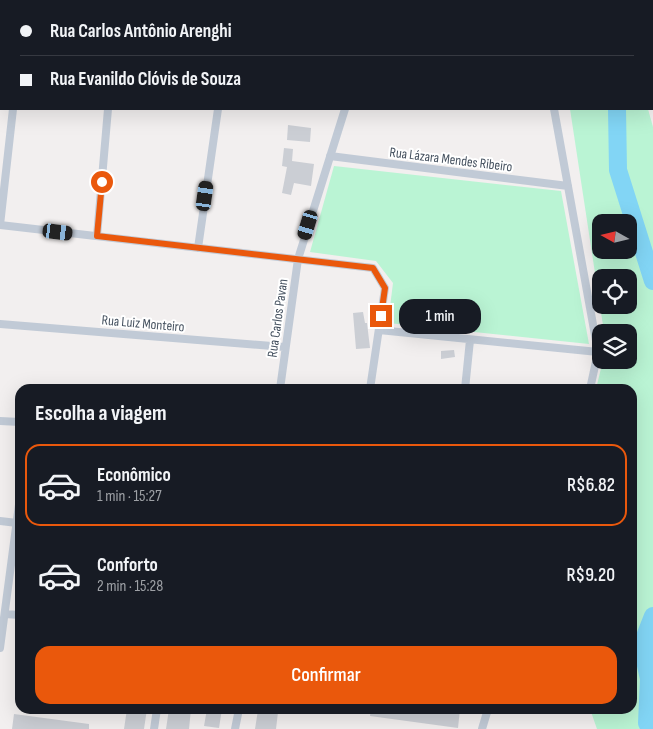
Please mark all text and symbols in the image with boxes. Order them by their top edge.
text: Rua Carlos Antônio Arenghi [50,20,232,43]
text: Rua Evanildo Clóvis de Souza [50,68,241,91]
street label: Rua Lázara Mendes Ribeiro [389,144,514,175]
route start [91,171,113,193]
car [195,180,214,212]
car [296,208,319,242]
north arrow [592,214,638,259]
map controls [592,214,637,369]
car [42,223,73,241]
button: locate [592,269,637,314]
street label: Rua Carlos Pavan [264,278,291,358]
callout: 1 min [398,298,481,334]
route end [370,305,392,327]
text: 1 min [425,307,455,326]
street label: Rua Luiz Monteiro [101,311,185,336]
button: layers [592,324,637,369]
text: Escolha a viagem [35,400,167,427]
icon: car [37,463,82,508]
text: Econômico [97,464,171,487]
text: R$6.82 [567,474,615,497]
text: 1 min · 15:27 [97,487,162,506]
icon: car [37,553,82,598]
text: Conforto [97,554,158,577]
text: R$9.20 [566,564,615,587]
text: 2 min · 15:28 [97,577,163,596]
button: Confirmar [35,646,617,704]

